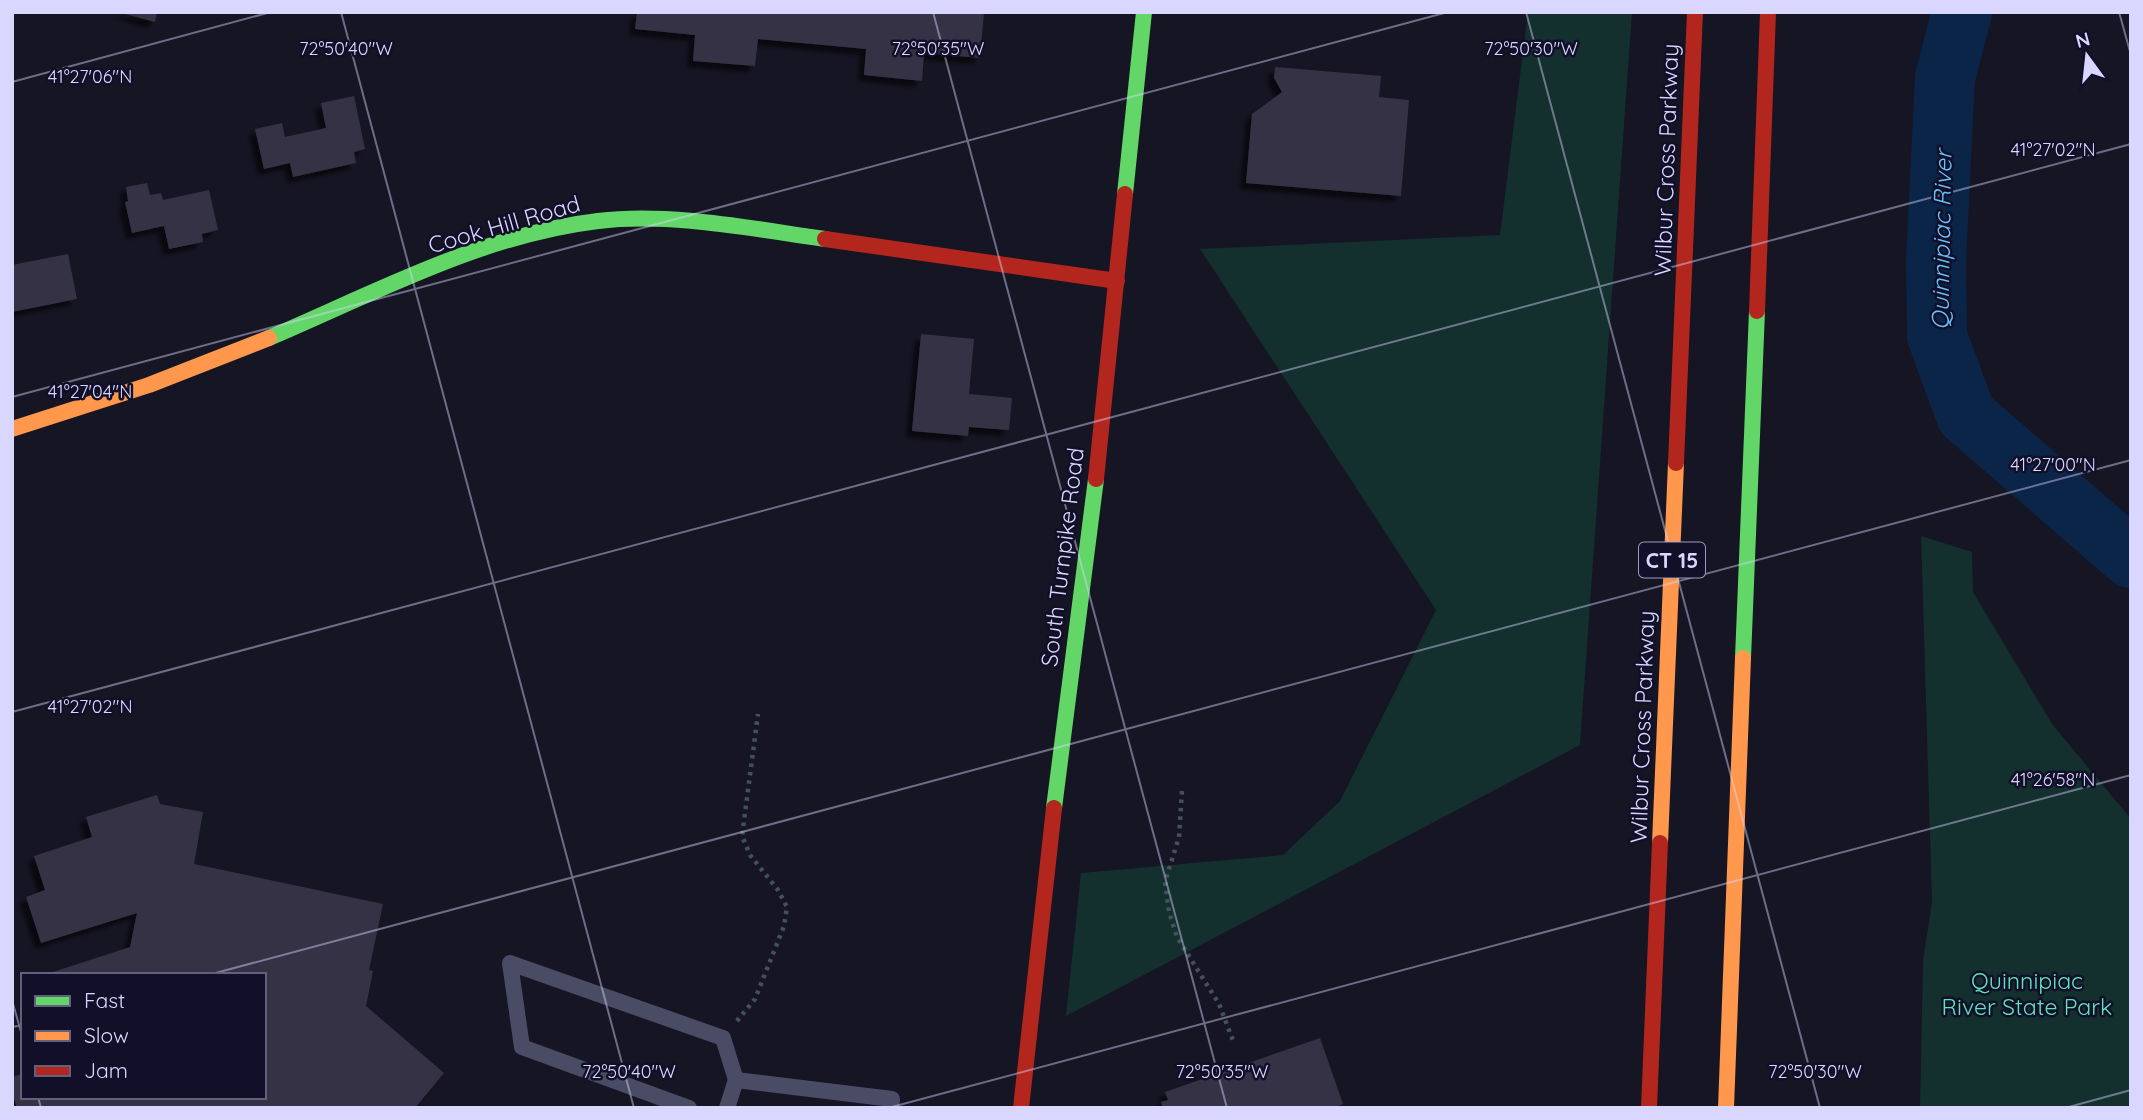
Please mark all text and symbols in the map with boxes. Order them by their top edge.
north arrow [2052,21,2122,91]
text: N [2073,26,2092,53]
text: 72°50'40"W [299,37,393,60]
text: 72°50'35"W [892,37,984,60]
text: 72°50'30"W [1484,37,1578,60]
street label: Wilbur Cross Parkway [1647,43,1685,277]
text: 41°27'06"N [48,65,132,88]
text: 41°27'02"N [2010,138,2096,161]
water label: Quinnipiac River [1924,147,1958,330]
street label: Cook Hill Road [425,188,583,260]
text: 41°27'04"N [48,380,132,403]
street label: South Turnpike Road [1034,446,1090,668]
text: 41°27'00"N [2010,453,2096,476]
road number: CT 15 [1639,542,1705,578]
street label: Wilbur Cross Parkway [1623,610,1661,844]
text: 41°27'02"N [47,695,133,718]
text: 41°26'58"N [2011,768,2095,791]
park label: Quinnipiac River State Park [1942,966,2112,1021]
legend [21,973,266,1099]
text: Fast [84,987,125,1013]
text: Slow [84,1022,129,1048]
text: Jam [84,1057,128,1083]
text: 72°50'40"W [582,1060,676,1083]
text: 72°50'35"W [1176,1060,1268,1083]
text: 72°50'30"W [1768,1060,1862,1083]

